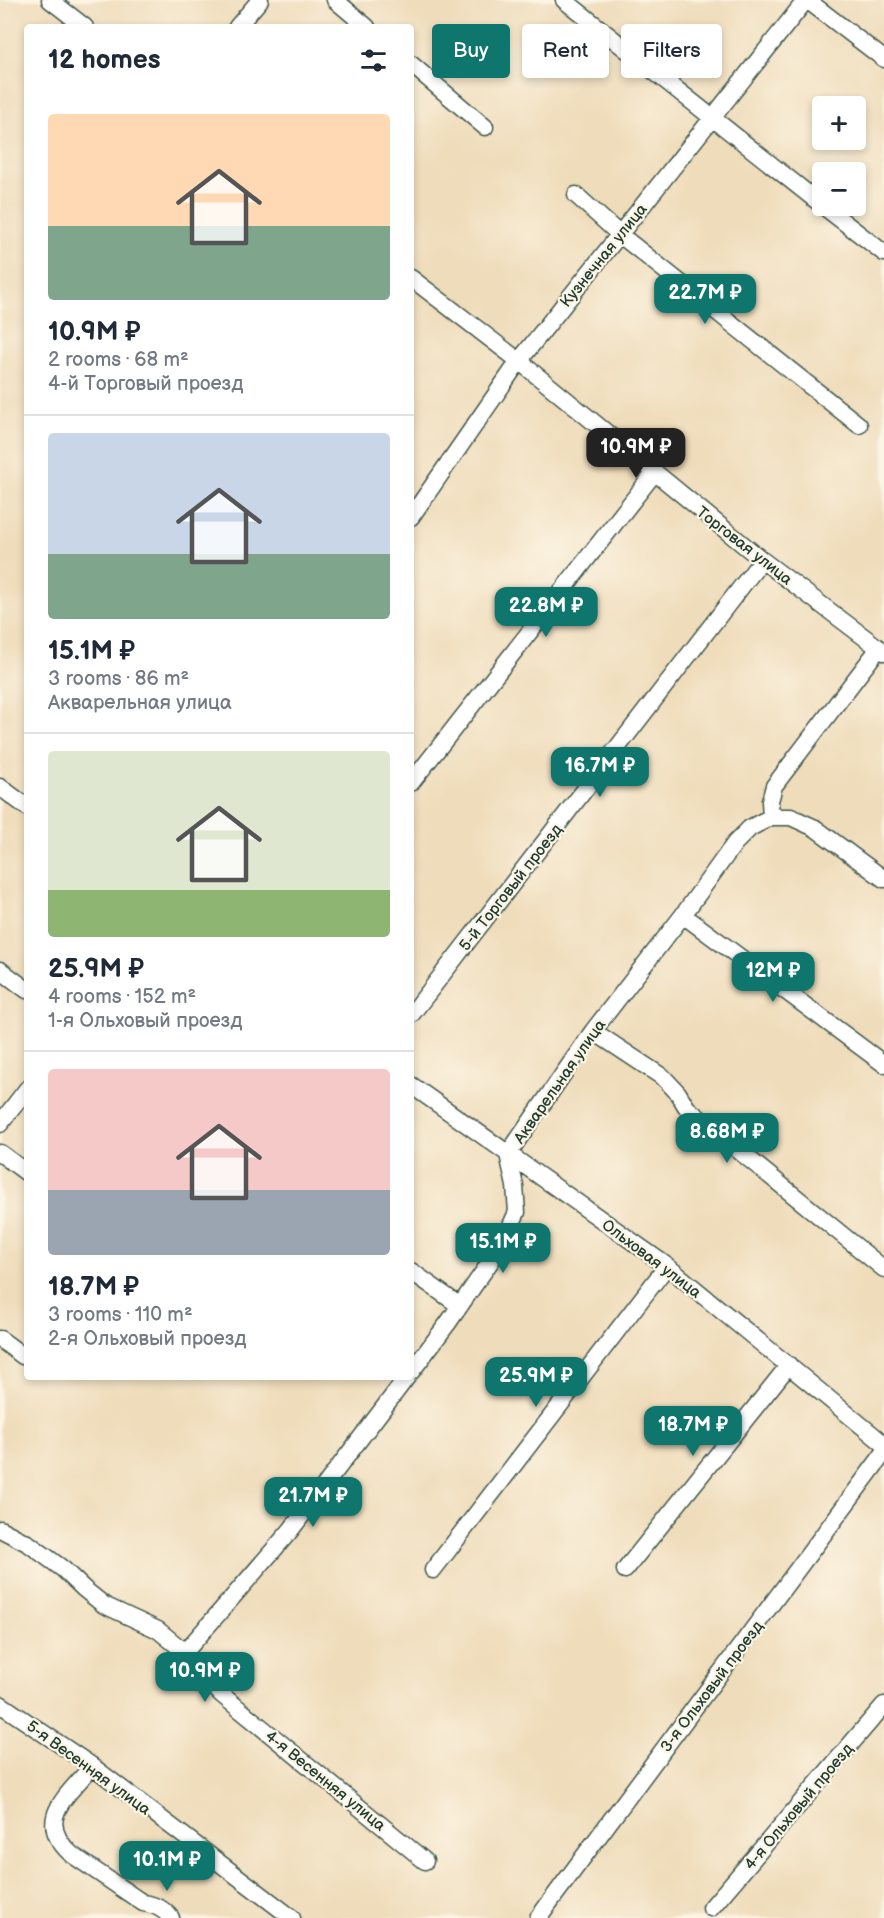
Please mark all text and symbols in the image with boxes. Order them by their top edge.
chip: Buy [432,24,510,78]
chip: Rent [522,24,609,78]
chip: Filters [621,24,722,78]
icon: filters [357,44,390,77]
text: 12 homes [48,45,160,76]
map controls [812,96,866,216]
button: + [812,96,866,150]
icon: home [165,153,273,261]
button: − [812,162,866,216]
street label: Кузнечная улица [557,200,652,312]
pin: 22.7M ₽ [650,274,760,325]
text: 22.7M ₽ [668,281,742,305]
text: 10.9M ₽ [48,317,141,348]
text: 2 rooms · 68 m² [48,348,189,372]
text: 4-й Торговый проезд [48,372,243,396]
pin: 10.9M ₽ [581,428,691,479]
text: 10.9M ₽ [600,435,672,459]
icon: home [165,472,273,580]
street label: Торговая улица [692,503,796,590]
pin: 22.8M ₽ [491,587,601,638]
text: 22.8M ₽ [509,594,583,618]
text: 15.1M ₽ [48,636,135,667]
text: 3 rooms · 86 m² [48,667,189,691]
text: Акварельная улица [48,691,232,715]
pin: 16.7M ₽ [545,747,655,798]
text: 16.7M ₽ [565,754,635,778]
icon: home [165,790,273,898]
street label: 5-й Торговый проезд [456,821,567,955]
pin: 12M ₽ [731,952,815,1003]
text: 25.9M ₽ [48,954,144,985]
text: 12M ₽ [746,959,800,983]
text: 4 rooms · 152 m² [48,985,196,1009]
text: 1-я Ольховый проезд [48,1009,242,1033]
street label: Акварельная улица [510,1016,610,1148]
icon: home [165,1108,273,1216]
pin: 8.68M ₽ [672,1113,782,1164]
text: 8.68M ₽ [690,1120,764,1144]
street label: Ольховая улица [598,1216,705,1303]
pin: 15.1M ₽ [448,1223,558,1274]
text: 15.1M ₽ [469,1230,537,1254]
text: 18.7M ₽ [48,1272,139,1303]
text: 3 rooms · 110 m² [48,1303,193,1327]
text: 2-я Ольховый проезд [48,1327,246,1351]
pin: 25.9M ₽ [481,1357,591,1408]
text: 25.9M ₽ [499,1364,573,1388]
pin: 18.7M ₽ [638,1406,748,1457]
text: 18.7M ₽ [658,1413,728,1437]
pin: 21.7M ₽ [258,1477,368,1528]
text: 21.7M ₽ [278,1484,348,1508]
street label: 3-я Ольховый проезд [657,1617,768,1756]
pin: 10.9M ₽ [150,1652,260,1703]
text: 10.9M ₽ [169,1659,241,1683]
street label: 5-я Весенняя улица [22,1717,154,1820]
street label: 4-я Весенняя улица [261,1727,389,1836]
street label: 4-я Ольховый проезд [741,1740,858,1874]
pin: 10.1M ₽ [112,1841,222,1892]
text: 10.1M ₽ [133,1848,201,1872]

